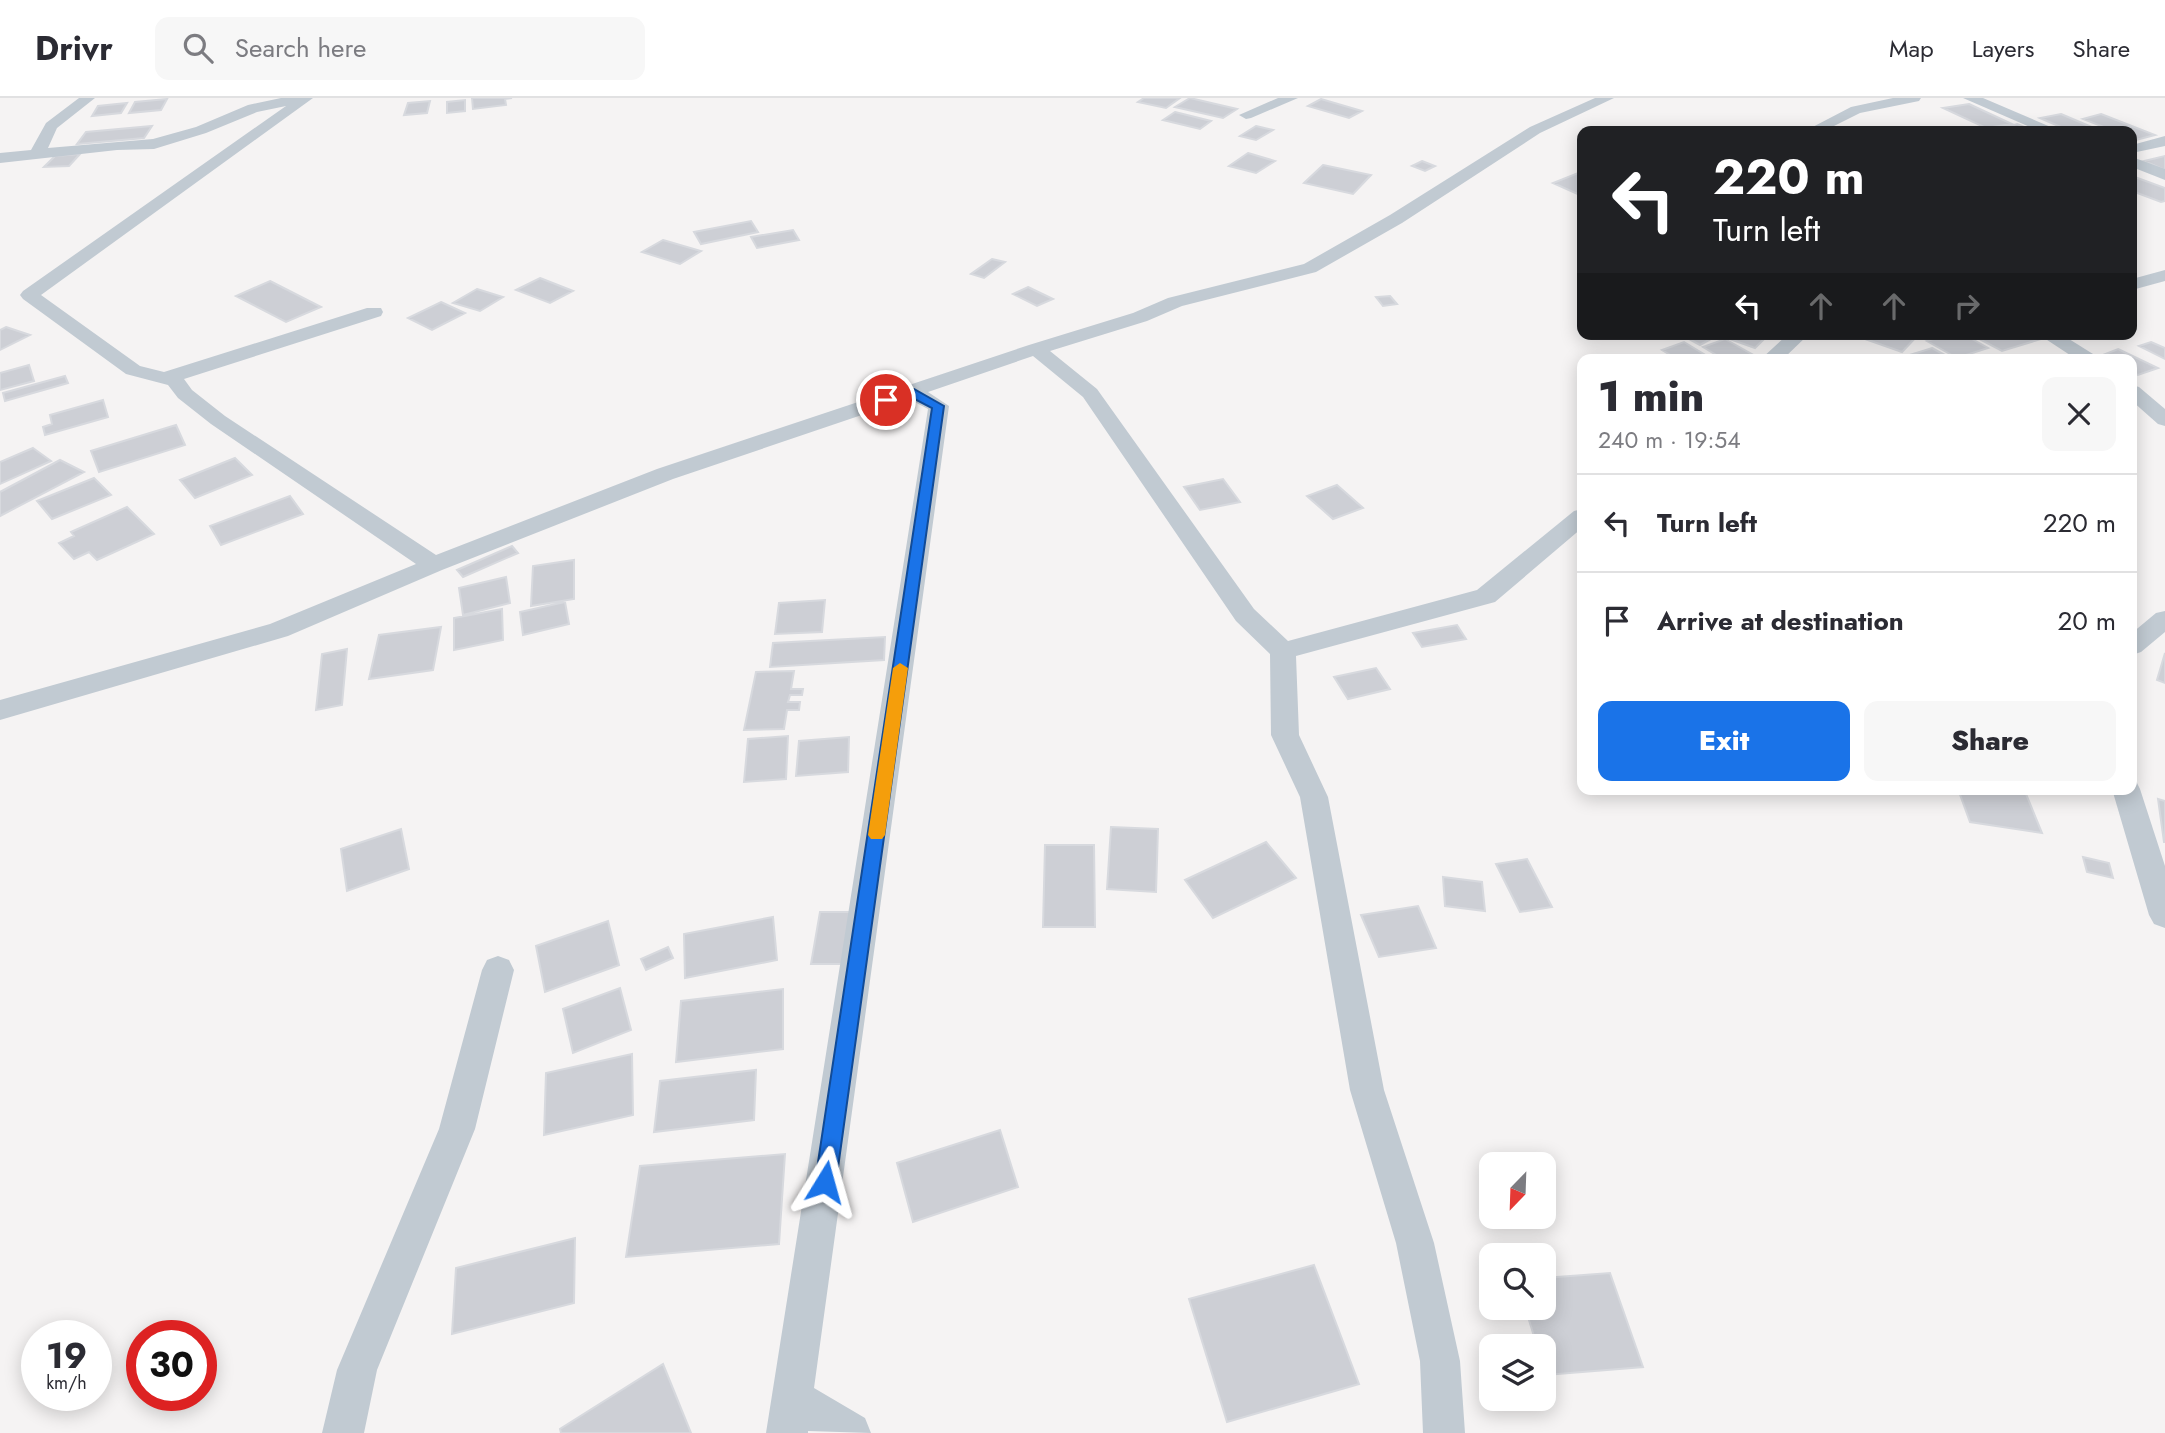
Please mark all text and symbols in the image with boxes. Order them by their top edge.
search box [155,17,645,80]
text: Drivr [35,25,113,72]
icon: search [179,29,217,67]
text: Search here [235,29,366,67]
text: Map [1889,31,1934,66]
text: Layers [1972,31,2034,66]
text: Share [2072,31,2130,66]
text: 220 m [1713,142,1865,212]
icon: left [1598,154,1689,245]
text: Turn left [1713,207,1820,253]
icon: left [1729,287,1767,325]
icon: ahead [1802,287,1840,325]
icon: ahead [1875,287,1913,325]
icon: right [1948,287,1986,325]
text: 1 min [1598,366,1704,427]
pin [856,370,916,430]
button: close [2042,377,2116,451]
icon: arrive [867,381,905,419]
text: 240 m · 19:54 [1598,423,1741,457]
icon: left [1598,504,1636,542]
text: Turn left [1657,504,1757,542]
text: 220 m [2043,504,2116,542]
icon: arrive [1598,602,1636,640]
text: Arrive at destination [1657,602,1904,640]
text: 20 m [2058,602,2116,640]
button: Exit [1598,701,1850,781]
button: Share [1864,701,2116,781]
position arrow [788,1145,862,1219]
north arrow [1479,1152,1556,1228]
map controls [1479,1152,1556,1411]
button: search [1479,1243,1556,1320]
speed limit sign: 30 [126,1320,217,1411]
text: 19 [46,1331,87,1381]
button: layers [1479,1334,1556,1411]
text: km/h [46,1370,87,1396]

